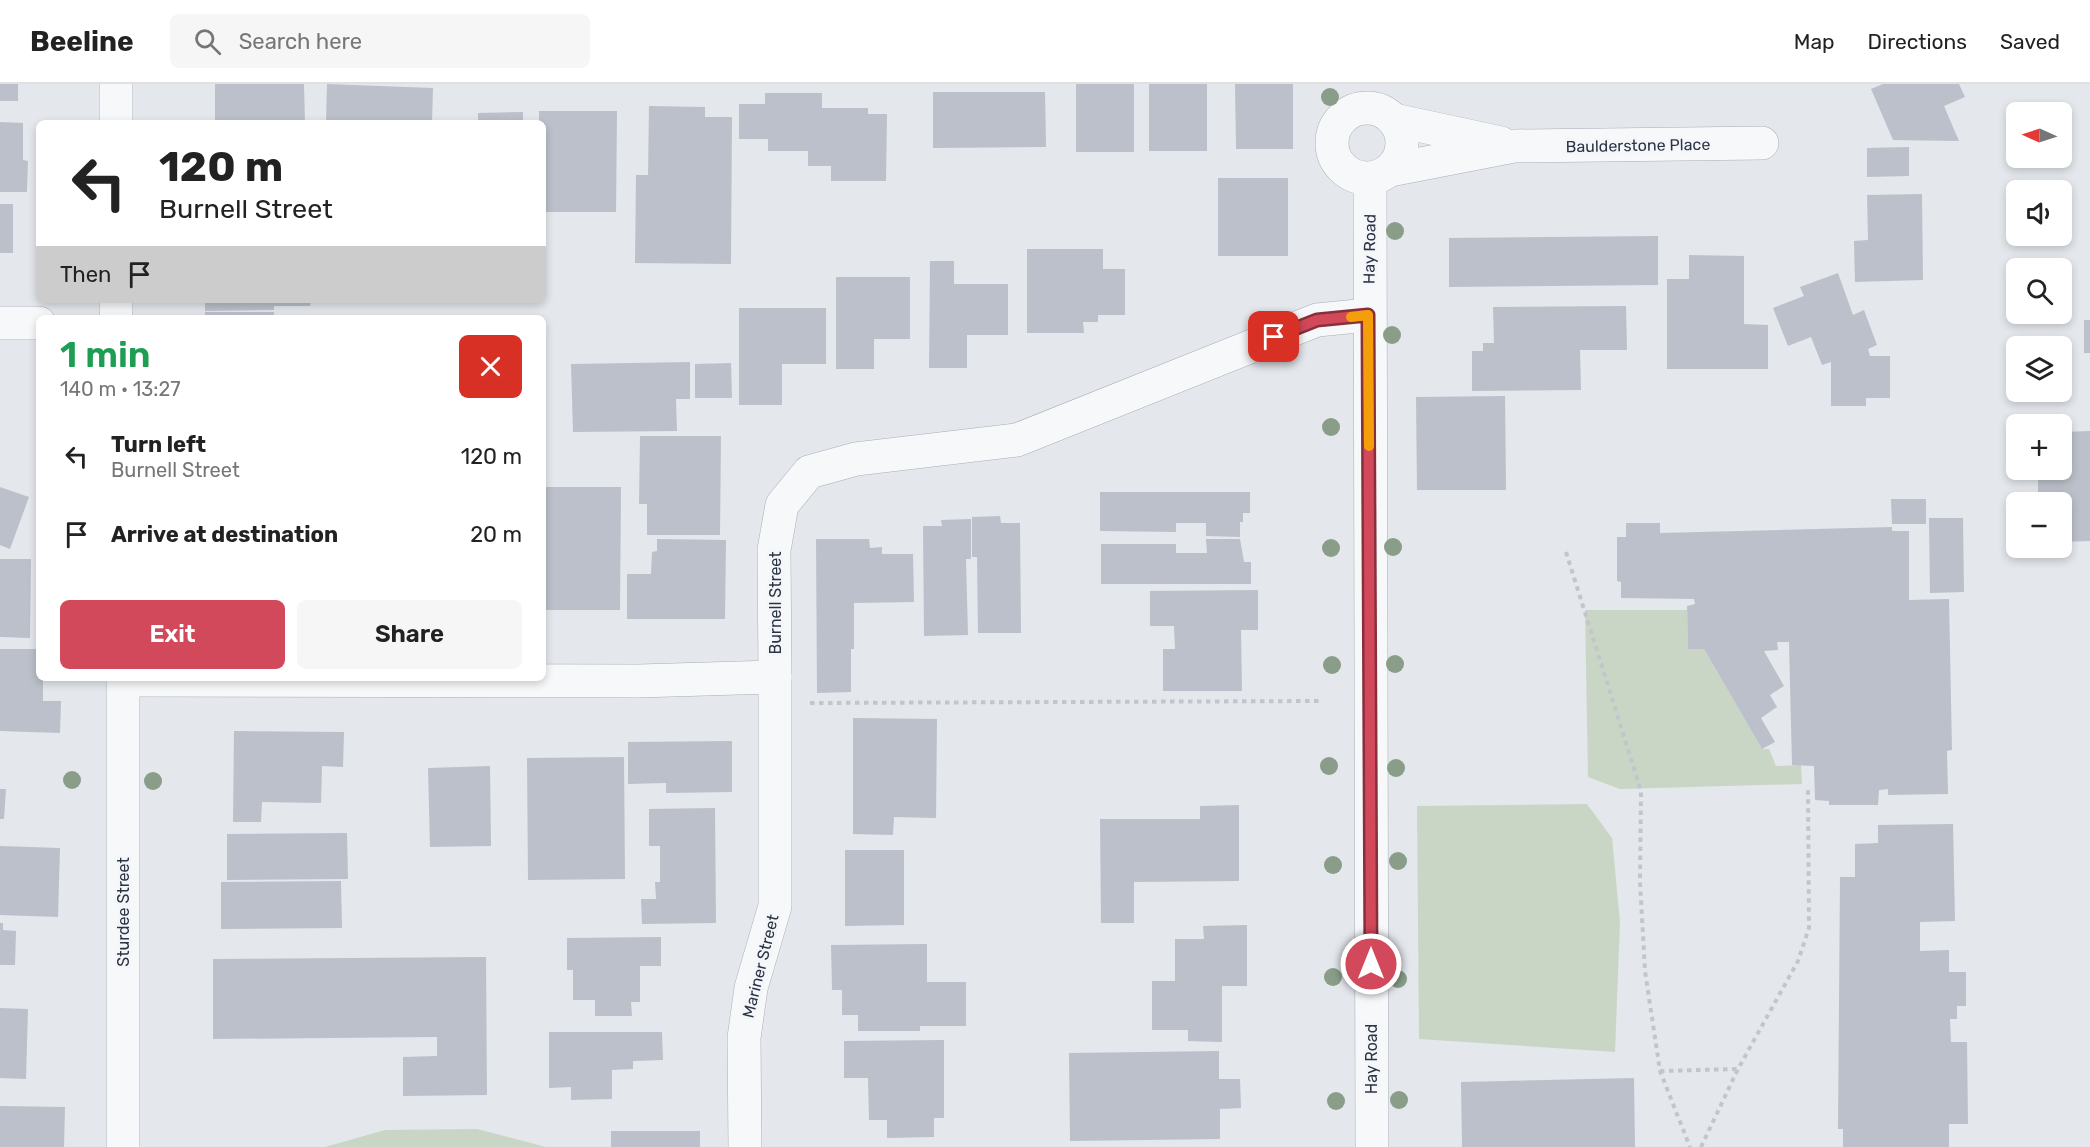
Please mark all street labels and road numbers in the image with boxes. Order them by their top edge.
street label: Baulderstone Place [1566,135,1710,156]
street label: Hay Road [1359,214,1380,284]
street label: Burnell Street [766,551,785,655]
street label: Sturdee Street [114,857,133,967]
street label: Mariner Street [738,912,783,1020]
street label: Hay Road [1362,1024,1381,1094]

